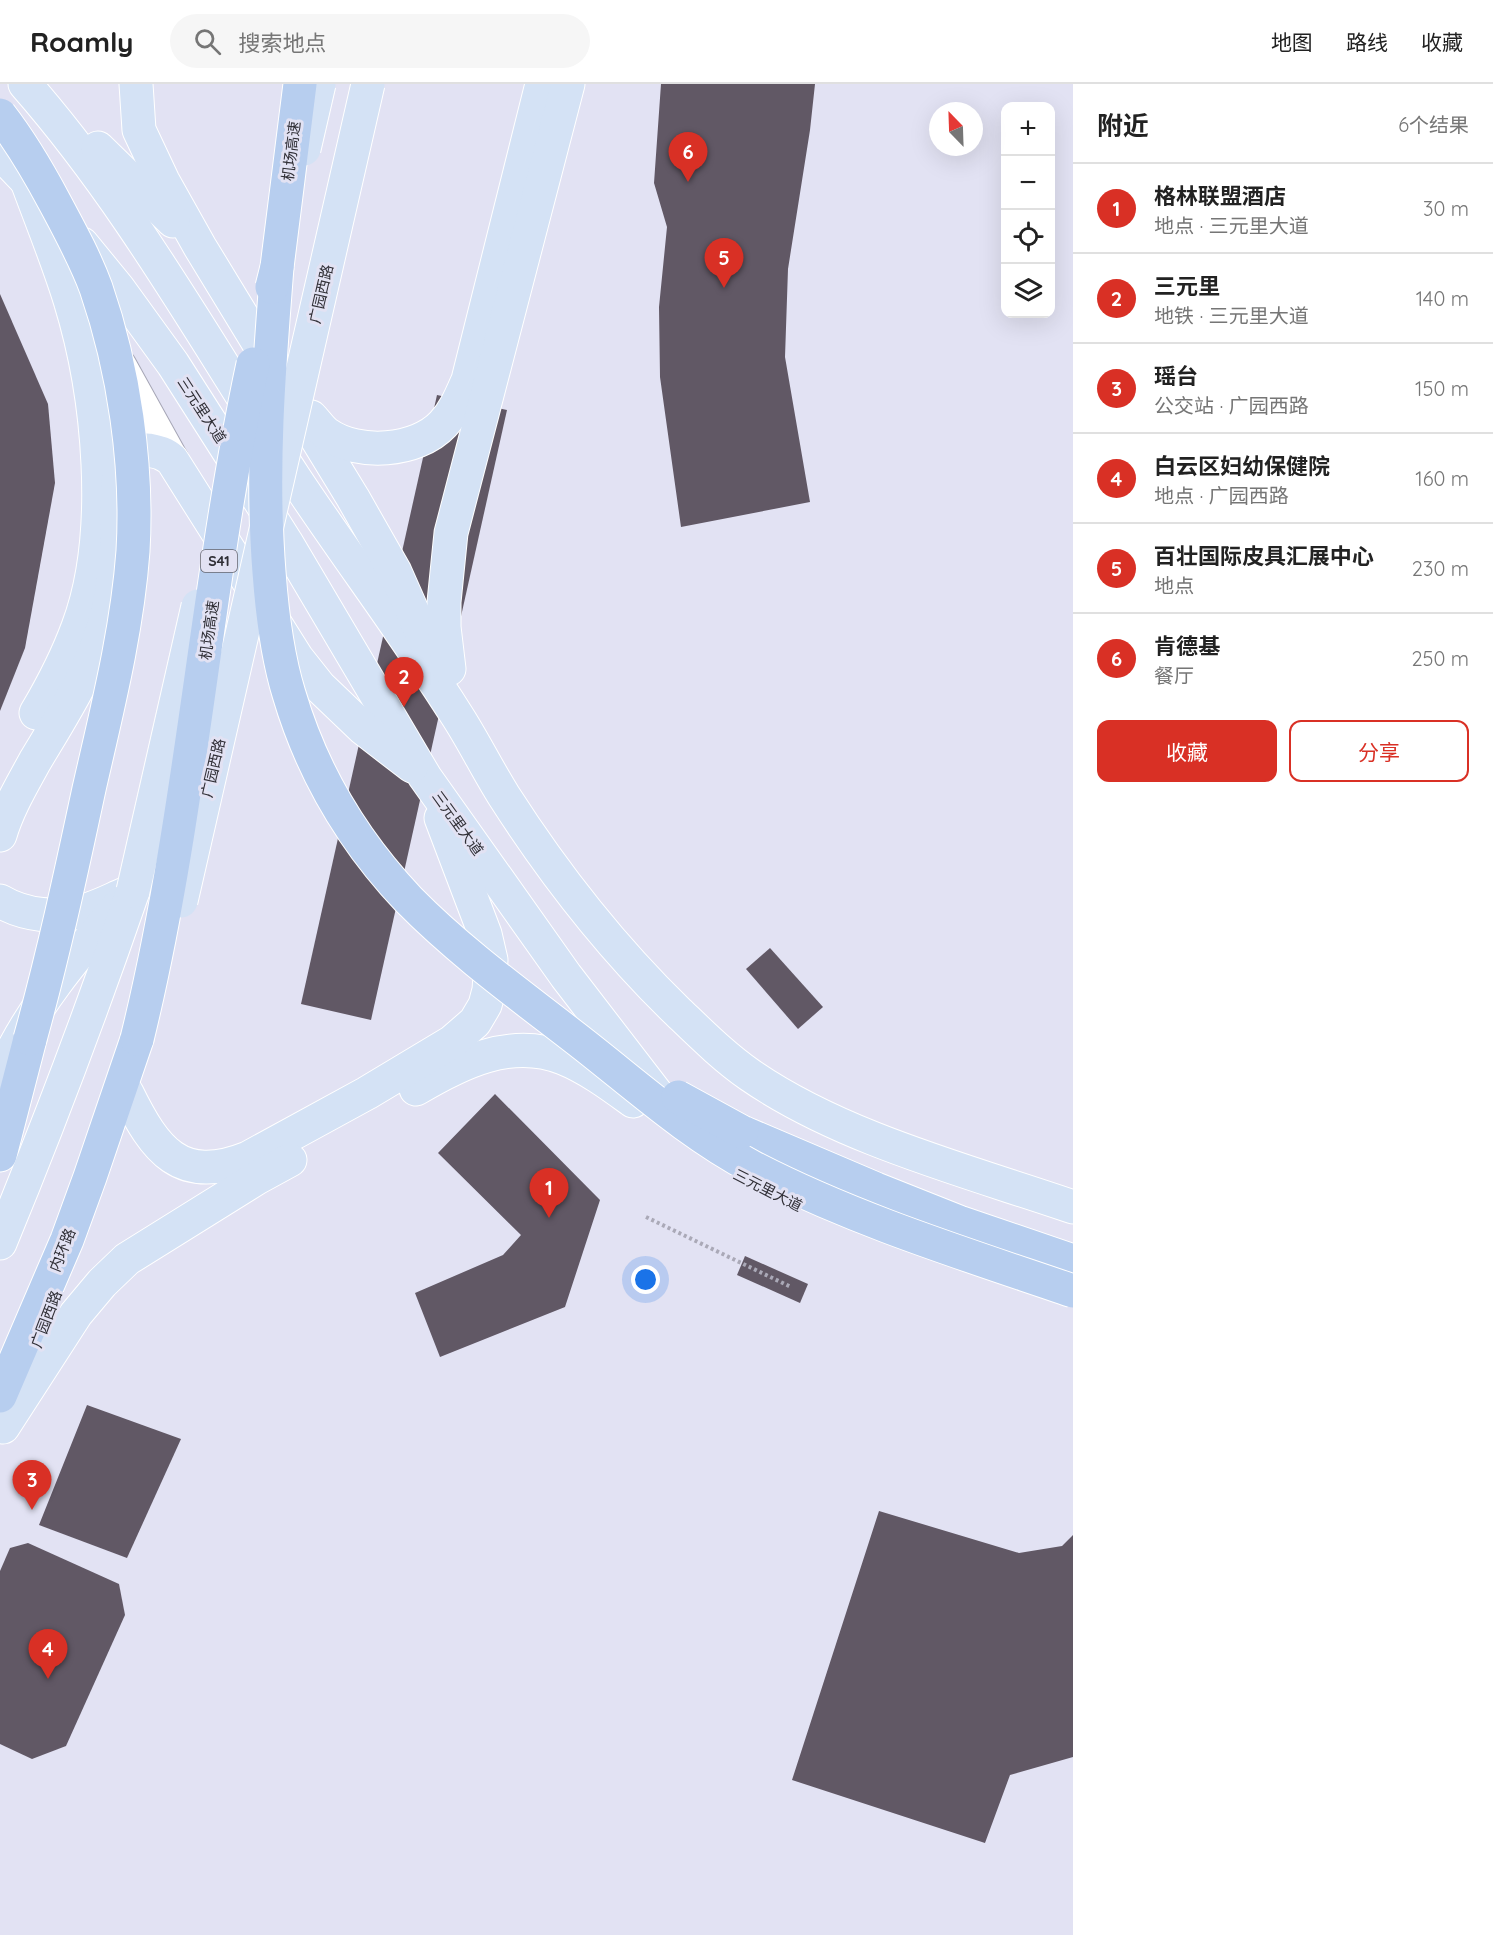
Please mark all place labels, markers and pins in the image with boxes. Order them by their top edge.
pin: 6 [668,132,708,182]
pin: 5 [704,238,744,288]
pin: 2 [384,658,424,707]
pin: 1 [530,1168,568,1218]
pin: 3 [12,1460,51,1510]
pin: 4 [28,1630,68,1679]

